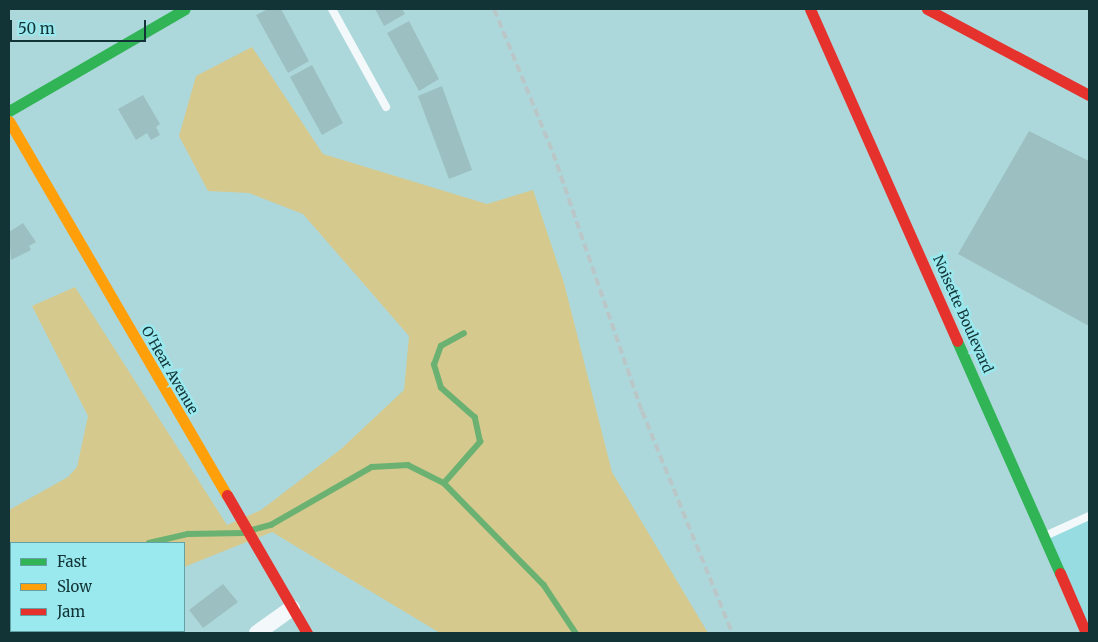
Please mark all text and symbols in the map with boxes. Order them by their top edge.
scale bar [12,10,149,42]
text: 50 m [18,19,55,38]
street label: Noisette Boulevard [929,253,997,375]
street label: O'Hear Avenue [138,323,202,417]
legend [10,542,185,632]
text: Fast [57,552,87,571]
text: Slow [57,577,92,596]
text: Jam [57,602,85,621]

